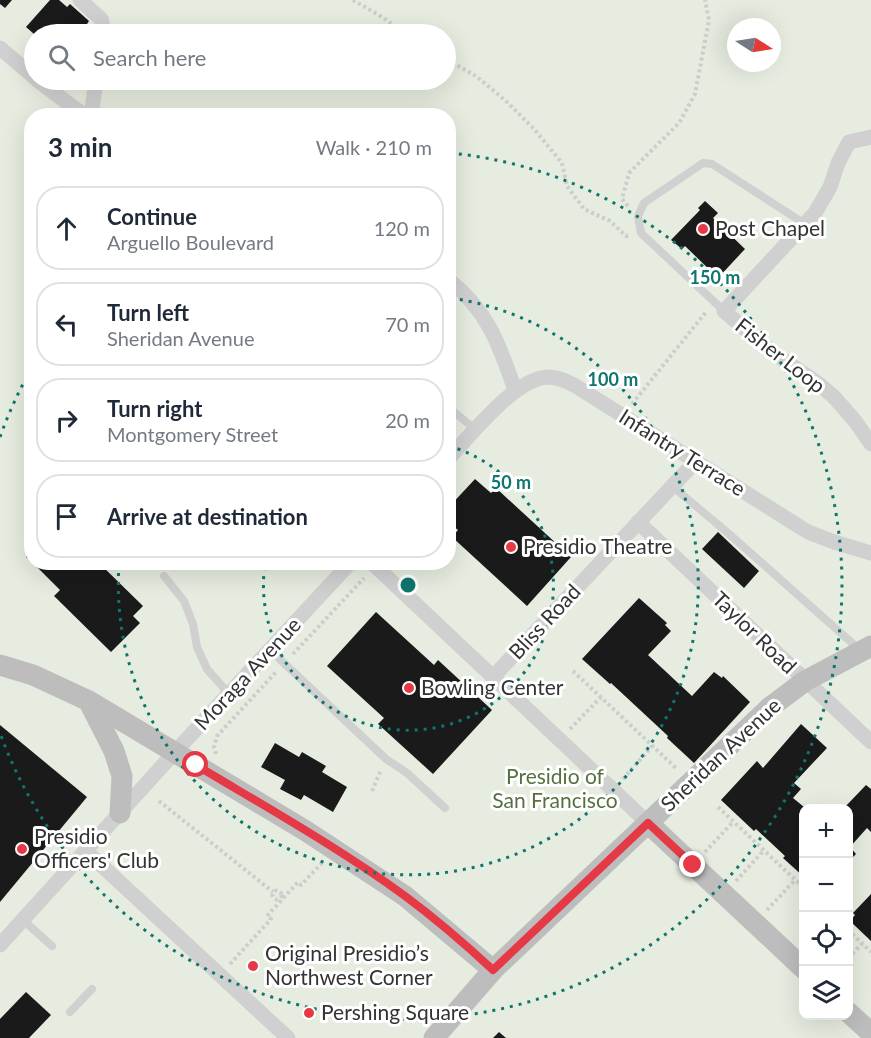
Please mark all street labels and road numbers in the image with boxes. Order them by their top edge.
street label: Fisher Loop [731,312,831,398]
street label: Infantry Terrace [615,403,751,501]
street label: Bliss Road [503,578,585,664]
street label: Taylor Road [708,586,802,678]
street label: Moraga Avenue [188,612,305,734]
street label: Sheridan Avenue [655,692,785,816]

